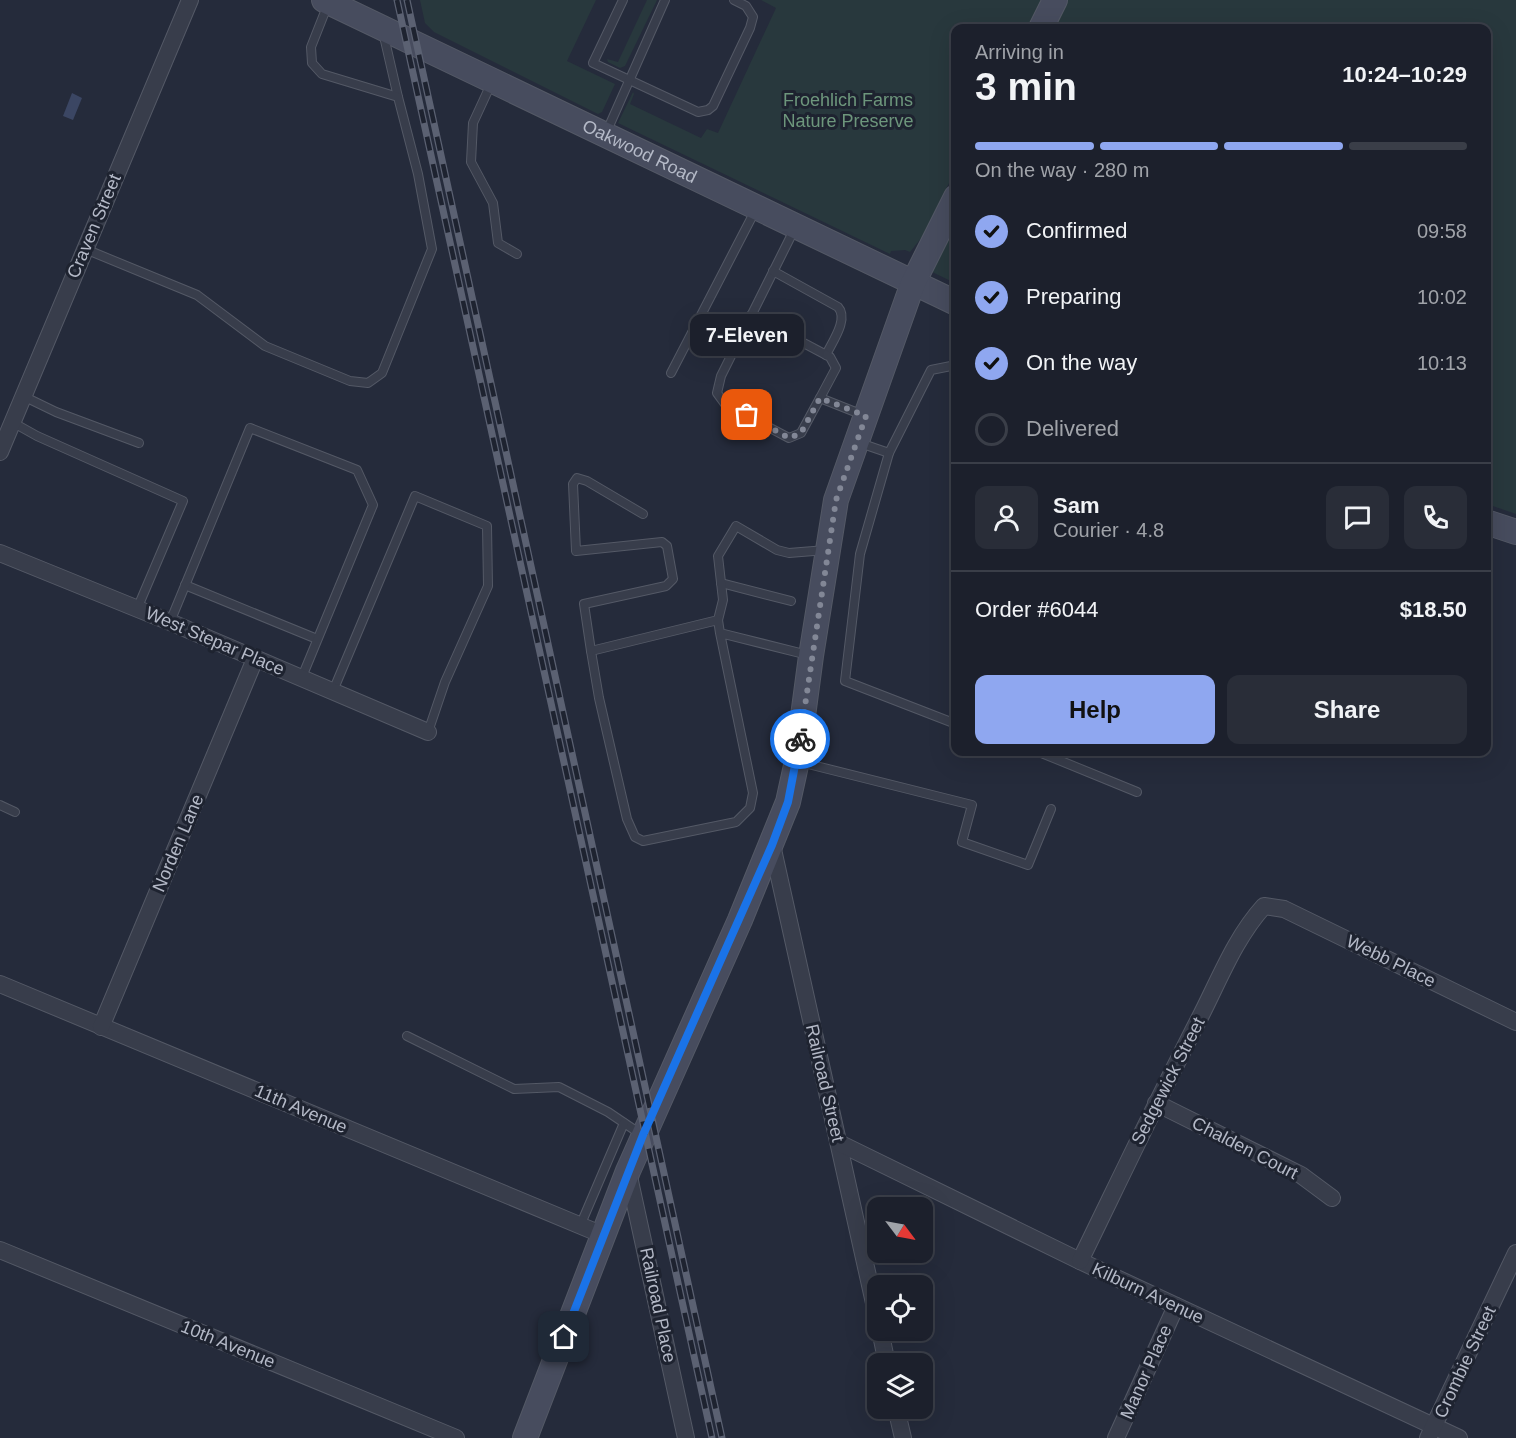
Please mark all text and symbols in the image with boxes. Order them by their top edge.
text: Arriving in [975,41,1064,63]
text: 10:24–10:29 [1342,62,1467,87]
text: 3 min [975,65,1077,108]
park label: Froehlich Farms Nature Preserve [782,90,914,131]
street label: Oakwood Road [579,115,700,187]
text: On the way · 280 m [975,159,1150,181]
street label: Craven Street [63,171,125,281]
icon: check [975,215,1008,248]
text: Confirmed [1026,218,1127,243]
text: 09:58 [1417,220,1467,242]
icon: check [975,281,1008,314]
text: Preparing [1026,284,1121,309]
text: 10:02 [1417,286,1467,308]
callout: 7-Eleven [690,313,804,355]
text: 7-Eleven [706,324,788,346]
icon: check [975,347,1008,380]
text: On the way [1026,350,1137,375]
text: 10:13 [1417,352,1467,374]
pin [721,389,772,440]
icon: bag [730,398,763,431]
text: Delivered [1026,416,1119,441]
button: person [975,486,1038,549]
button: chat [1326,486,1389,549]
button: phone [1404,486,1467,549]
text: Sam [1053,493,1099,518]
text: Courier · 4.8 [1053,519,1164,541]
text: Order #6044 [975,597,1099,622]
text: $18.50 [1400,597,1467,622]
street label: West Stepar Place [143,603,287,679]
button: Help [975,675,1215,744]
button: Share [1227,675,1467,744]
courier [770,709,830,769]
icon: bike [784,723,817,756]
street label: Norden Lane [148,791,208,895]
street label: Webb Place [1343,931,1439,991]
street label: Sedgewick Street [1127,1014,1209,1148]
street label: Railroad Street [802,1022,848,1144]
street label: 11th Avenue [252,1081,350,1137]
street label: Chalden Court [1189,1113,1301,1183]
north arrow [867,1197,933,1263]
map controls [867,1197,933,1419]
street label: Railroad Place [636,1246,680,1364]
street label: Kilburn Avenue [1089,1258,1207,1328]
button: locate [867,1275,933,1341]
street label: Crombie Street [1430,1303,1500,1421]
pin [538,1311,589,1362]
street label: 10th Avenue [178,1316,278,1372]
icon: home [547,1320,580,1353]
street label: Manor Place [1116,1322,1176,1422]
button: layers [867,1353,933,1419]

